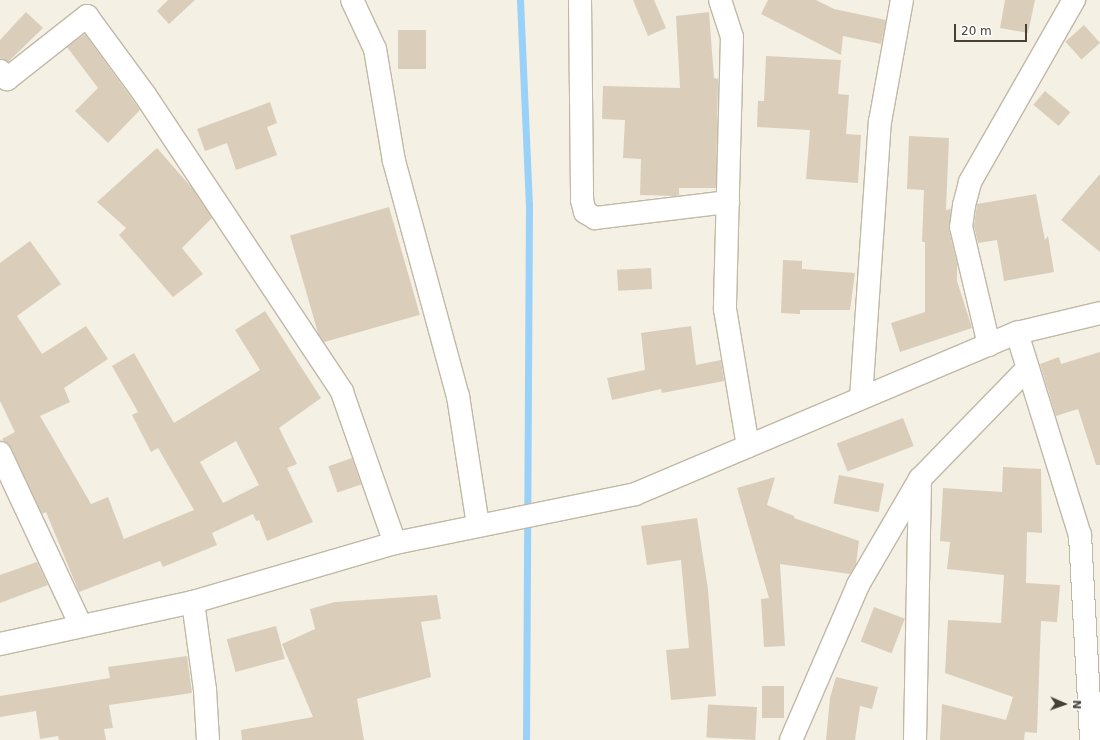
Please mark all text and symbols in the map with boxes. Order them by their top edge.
scale bar [956,16,1029,42]
text: 20 m [961,24,992,38]
north arrow [1044,684,1084,724]
text: N [1070,700,1083,709]

